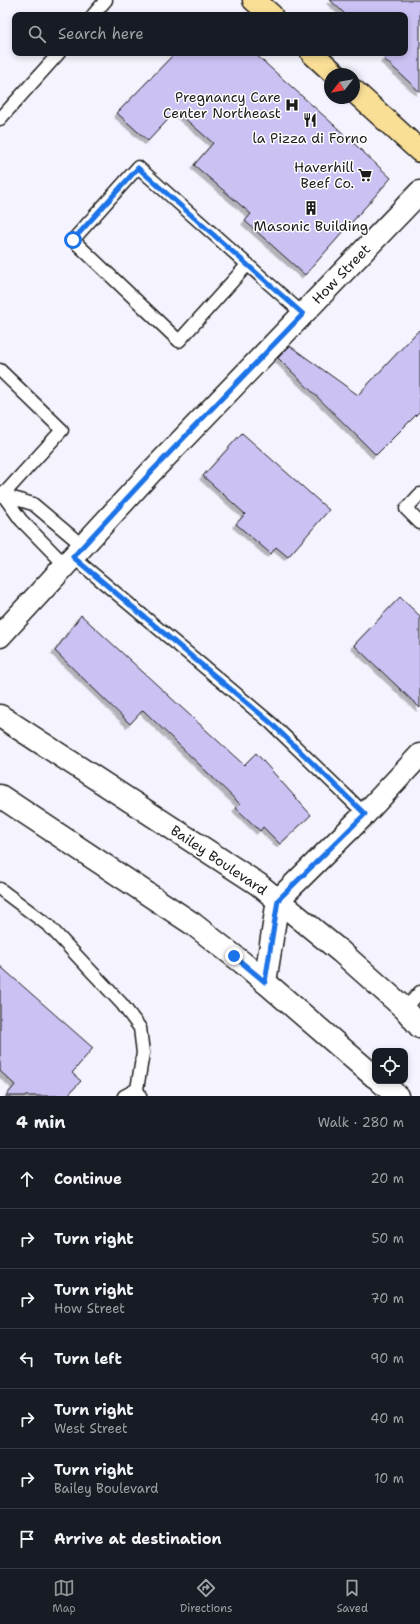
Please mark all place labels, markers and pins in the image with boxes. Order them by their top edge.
place label: Pregnancy Care Center Northeast [163,88,281,122]
hospital icon: Pregnancy Care Center Northeast [284,97,300,113]
restaurant icon: la Pizza di Forno [302,112,318,128]
place label: la Pizza di Forno [253,129,368,147]
place label: Haverhill Beef Co. [294,158,355,192]
supermarket icon: Haverhill Beef Co. [357,167,373,183]
building icon: Masonic Building [303,200,319,216]
place label: Masonic Building [254,217,368,235]

